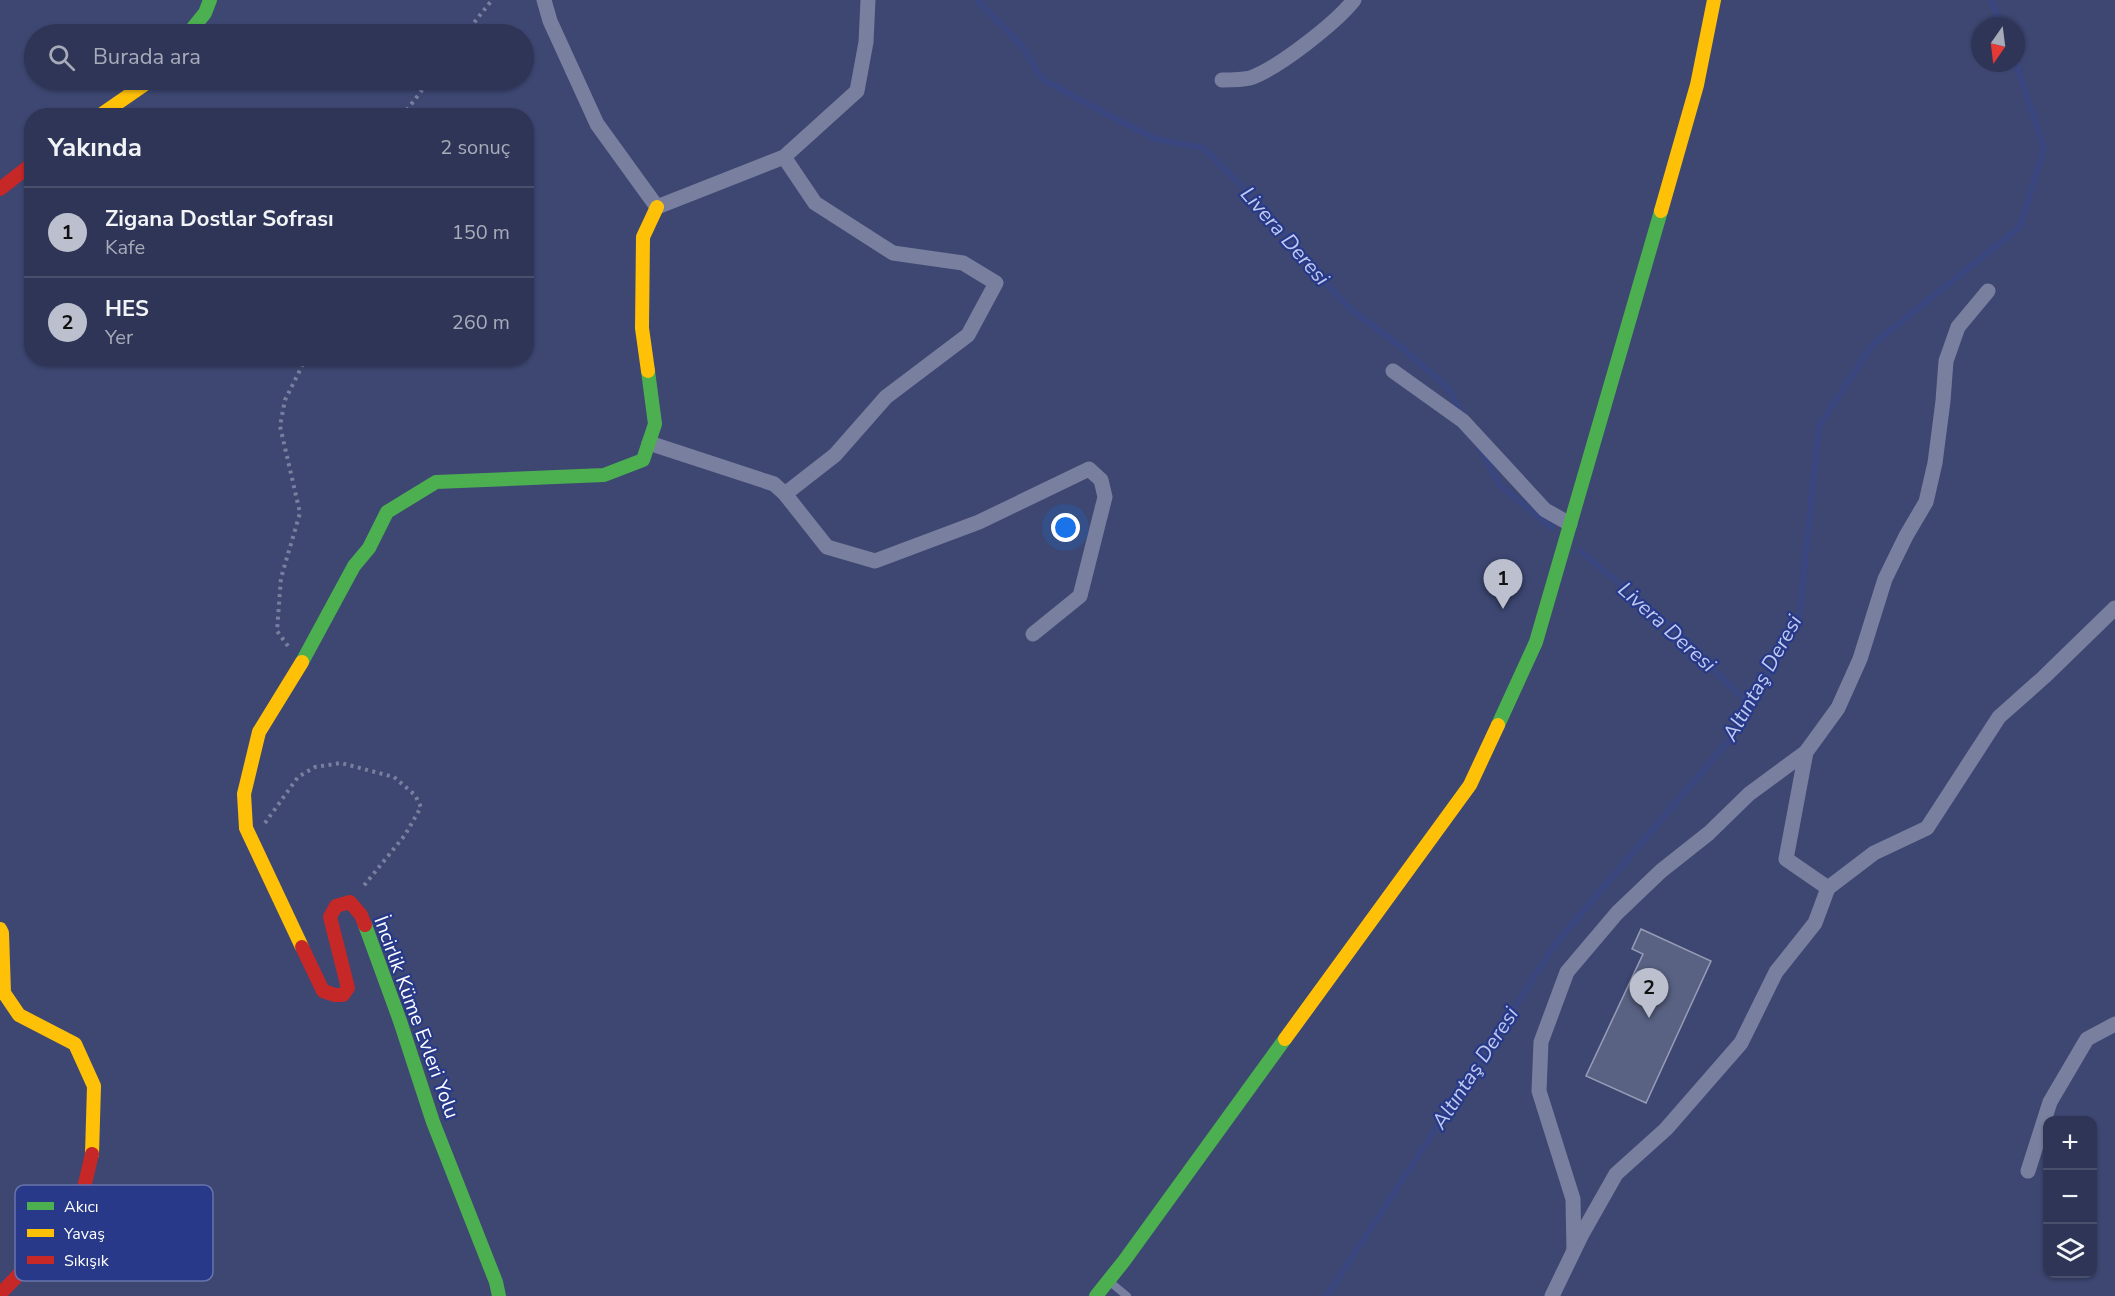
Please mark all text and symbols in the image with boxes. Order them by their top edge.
north arrow [1971,18,2025,72]
search box [24,24,534,90]
icon: search [45,41,78,74]
text: Burada ara [93,42,201,72]
text: Yakında [48,130,142,165]
text: 2 sonuç [440,134,510,161]
water label: Livera Deresi [1234,181,1336,291]
text: Zigana Dostlar Sofrası [105,204,334,234]
text: 1 [62,219,74,246]
text: 150 m [452,219,510,246]
text: Kafe [105,234,145,261]
text: HES [105,294,149,324]
text: 2 [62,309,74,336]
text: 260 m [452,309,510,336]
text: Yer [105,324,133,351]
your location [1051,513,1080,542]
pin: 1 [1484,560,1522,609]
water label: Livera Deresi [1612,576,1722,678]
water label: Altıntaş Deresi [1715,610,1808,747]
street label: İncirlik Küme Evleri Yolu [367,912,466,1122]
pin: 2 [1630,968,1668,1018]
water label: Altıntaş Deresi [1425,1002,1525,1135]
map controls [2043,1116,2097,1278]
button: + [2043,1116,2097,1170]
button: − [2043,1170,2097,1224]
legend [15,1185,213,1281]
text: Akıcı [64,1196,99,1218]
text: Yavaş [63,1223,105,1245]
button: layers [2043,1224,2097,1278]
text: Sıkışık [64,1250,110,1272]

